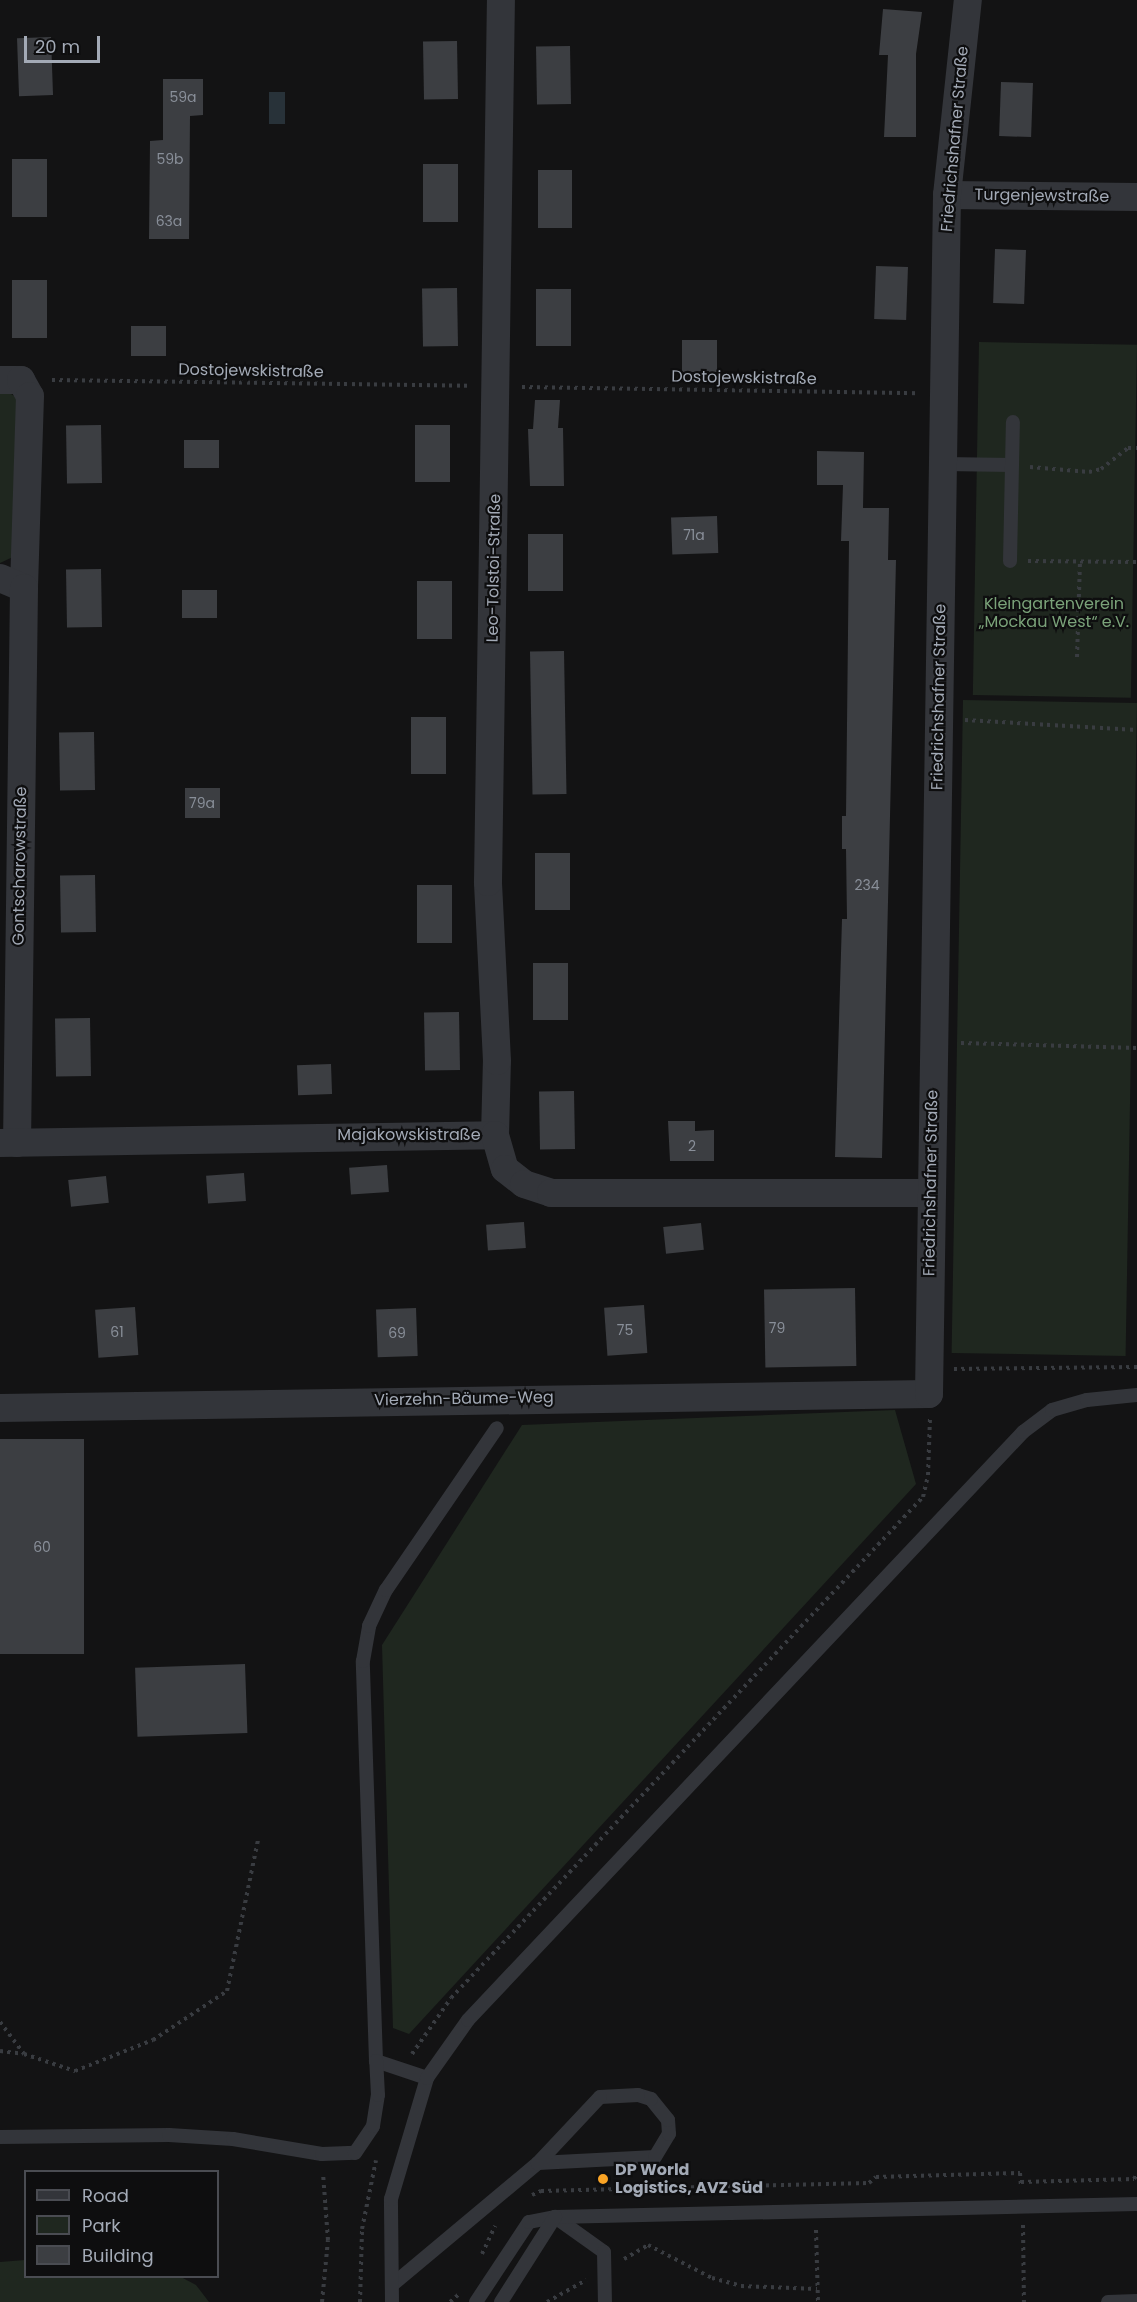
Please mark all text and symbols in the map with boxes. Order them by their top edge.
scale bar [27,24,104,62]
text: 20 m [35,34,80,59]
street label: Friedrichshafner Straße [937,45,973,233]
house number: 59a [169,89,197,105]
house number: 59b [156,151,184,167]
street label: Turgenjewstraße [975,185,1109,207]
house number: 63a [156,213,182,229]
street label: Dostojewskistraße [178,360,324,382]
street label: Dostojewskistraße [671,367,817,389]
street label: Leo-Tolstoi-Straße [483,493,505,643]
house number: 71a [683,527,705,543]
park label: Kleingartenverein „Mockau West“ e.V. [979,594,1129,632]
street label: Friedrichshafner Straße [928,604,950,790]
street label: Gontscharowstraße [9,786,31,946]
house number: 79a [189,795,215,811]
house number: 234 [854,877,880,893]
street label: Friedrichshafner Straße [920,1090,942,1276]
street label: Majakowskistraße [337,1125,481,1145]
house number: 2 [688,1138,696,1154]
house number: 79 [769,1320,785,1336]
house number: 75 [617,1322,633,1338]
house number: 61 [110,1324,124,1340]
house number: 69 [388,1325,406,1341]
street label: Vierzehn-Bäume-Weg [374,1388,554,1410]
house number: 60 [33,1539,51,1555]
place label: DP World Logistics, AVZ Süd [615,2160,763,2198]
legend [24,2170,219,2278]
marker: DP World Logistics, AVZ Süd [596,2172,610,2186]
text: Road [82,2183,129,2208]
text: Park [82,2213,121,2238]
text: Building [82,2243,154,2268]

